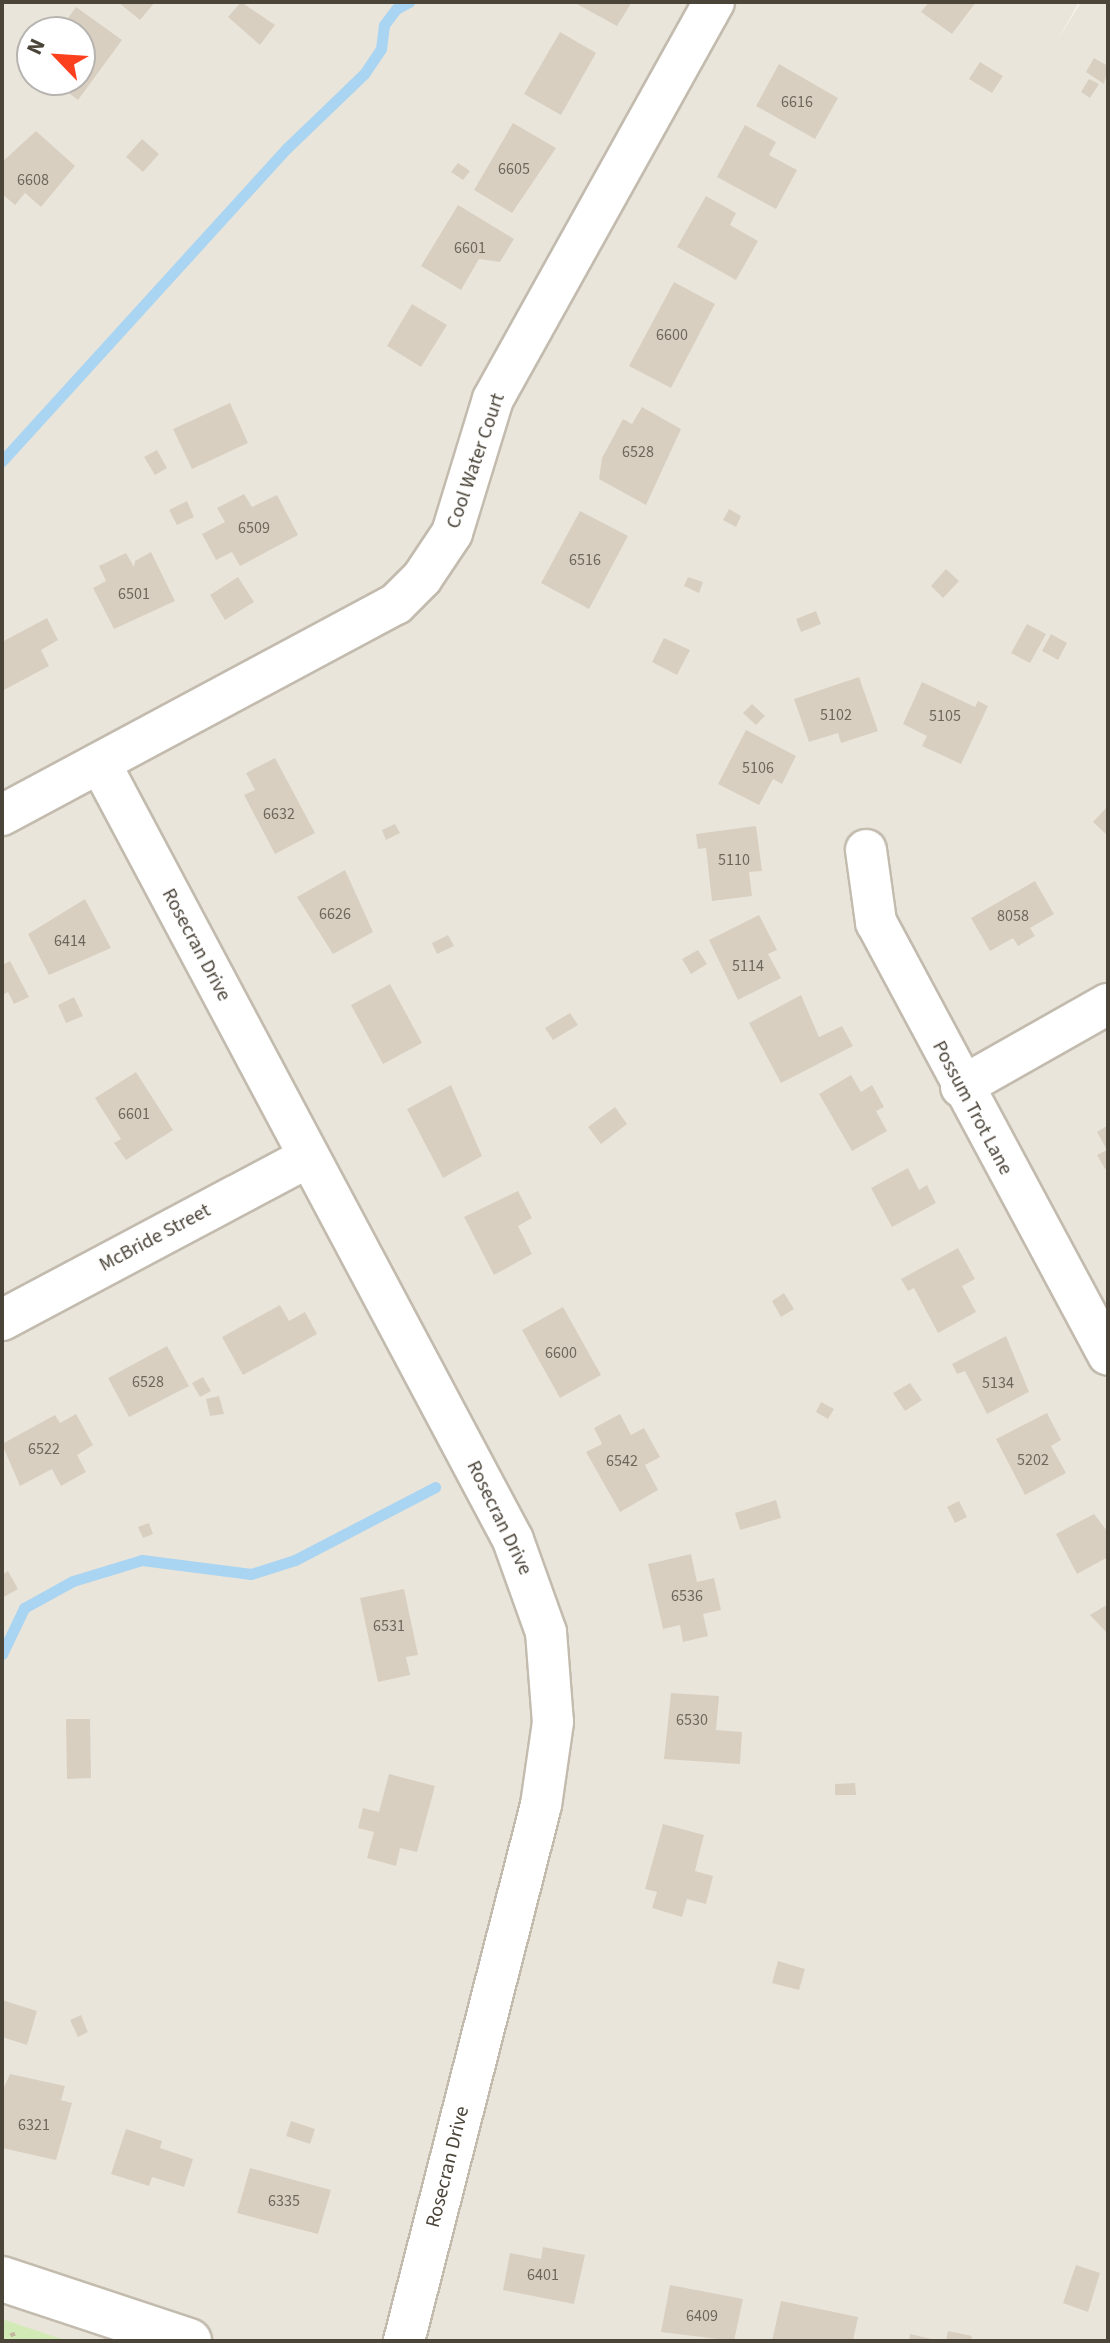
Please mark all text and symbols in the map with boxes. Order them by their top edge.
north arrow [16,16,96,96]
text: N [18,33,54,60]
house number: 6616 [781,92,813,112]
house number: 6605 [498,159,530,179]
house number: 6608 [17,170,49,190]
house number: 6601 [454,238,486,258]
house number: 6600 [656,325,688,345]
street label: Cool Water Court [442,390,510,532]
house number: 6528 [622,442,654,462]
house number: 6509 [238,518,270,538]
house number: 6516 [569,550,601,570]
house number: 6501 [118,584,150,604]
house number: 5102 [820,705,852,725]
house number: 5105 [929,706,961,726]
house number: 5106 [742,758,774,778]
house number: 6632 [263,804,295,824]
house number: 5110 [718,850,750,870]
street label: Rosecran Drive [156,885,236,1005]
house number: 6626 [319,904,351,924]
house number: 8058 [997,906,1029,926]
house number: 6414 [54,931,86,951]
house number: 5114 [732,956,764,976]
street label: Possum Trot Lane [927,1037,1017,1179]
house number: 6601 [118,1104,150,1124]
street label: McBride Street [95,1199,215,1277]
house number: 6600 [545,1343,577,1363]
house number: 6528 [132,1372,164,1392]
house number: 5134 [982,1373,1014,1393]
house number: 6522 [28,1439,60,1459]
house number: 5202 [1017,1450,1049,1470]
house number: 6542 [606,1451,638,1471]
street label: Rosecran Drive [461,1457,537,1579]
house number: 6536 [671,1586,703,1606]
house number: 6531 [373,1616,405,1636]
house number: 6530 [676,1710,708,1730]
street label: Rosecran Drive [421,2104,475,2230]
house number: 6321 [18,2115,50,2135]
house number: 6335 [268,2191,300,2211]
house number: 6401 [527,2265,559,2285]
house number: 6409 [686,2306,718,2326]

